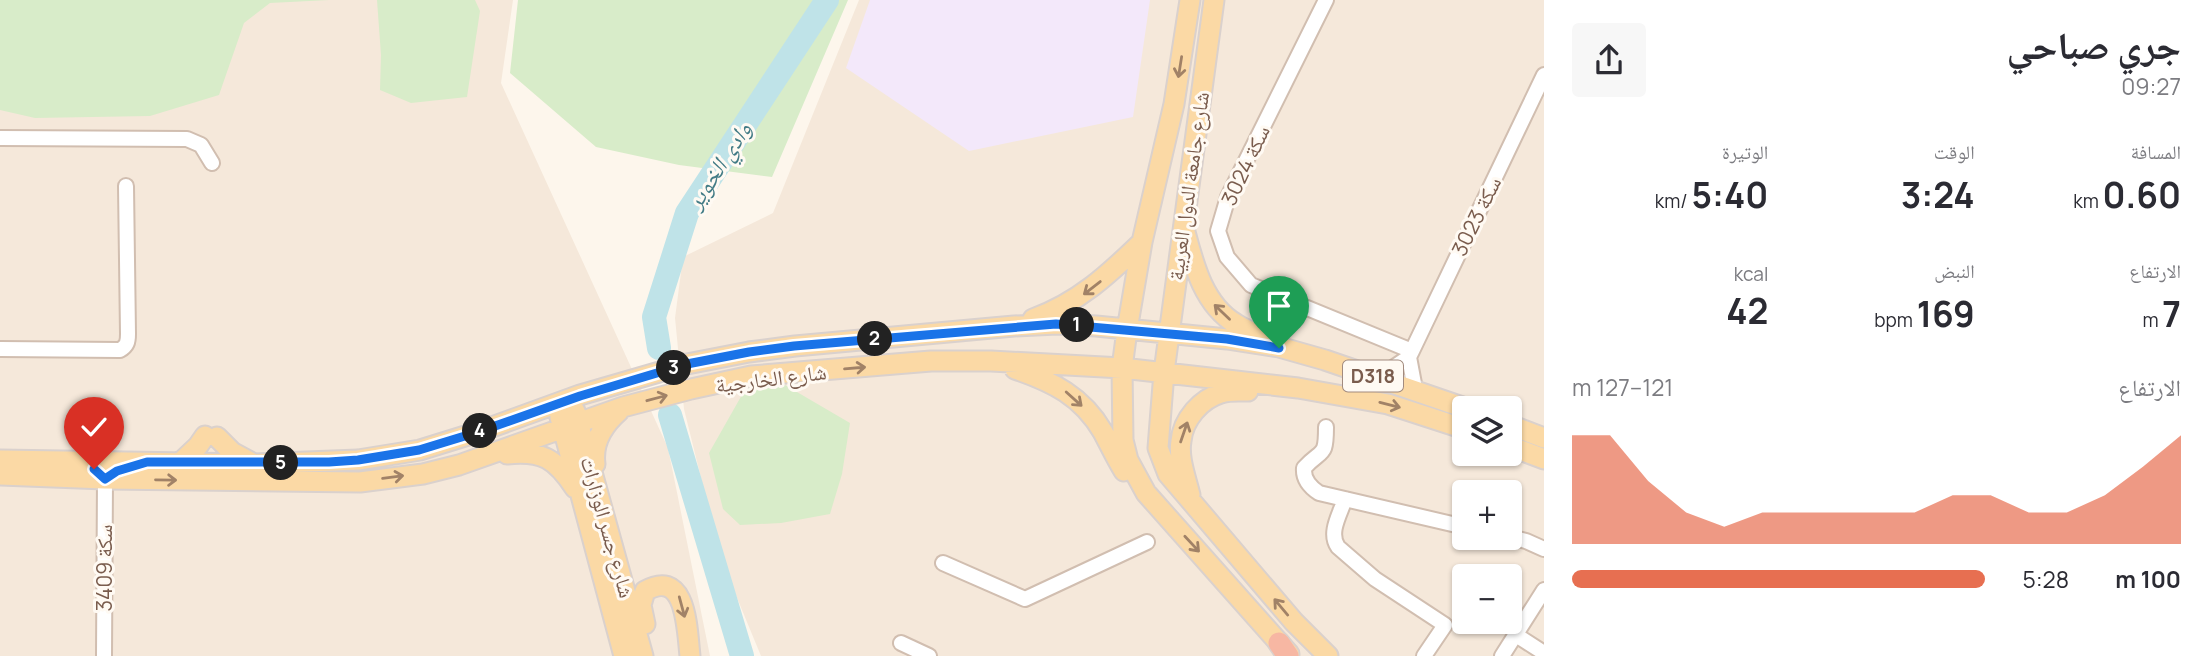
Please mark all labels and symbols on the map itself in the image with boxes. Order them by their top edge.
one-way arrow [1173,55,1186,78]
street label: شارع جامعة الدول العربية [1161,90,1215,282]
water label: وادي الخوير [677,115,762,219]
street label: سكة 3024 [1214,120,1276,210]
street label: سكة 3023 [1445,172,1507,260]
pin [1249,276,1309,348]
one-way arrow [1083,280,1101,295]
one-way arrow [1214,303,1231,320]
pin: 1 [1060,308,1094,342]
pin: 2 [858,322,892,356]
pin: 3 [656,350,692,386]
street label: شارع الخارجية [714,357,828,399]
road number: D318 [1343,360,1403,392]
one-way arrow [843,361,866,374]
one-way arrow [645,391,668,404]
one-way arrow [1065,391,1083,407]
pin [64,397,124,469]
one-way arrow [1378,399,1400,412]
pin: 4 [462,414,498,448]
one-way arrow [1179,421,1191,443]
pin: 5 [264,446,298,480]
street label: شارع جسر الوزارات [574,453,642,601]
one-way arrow [382,471,404,484]
one-way arrow [154,473,177,487]
street label: سكة 3409 [90,525,118,612]
one-way arrow [1184,535,1200,553]
one-way arrow [676,595,689,617]
one-way arrow [1273,598,1289,616]

